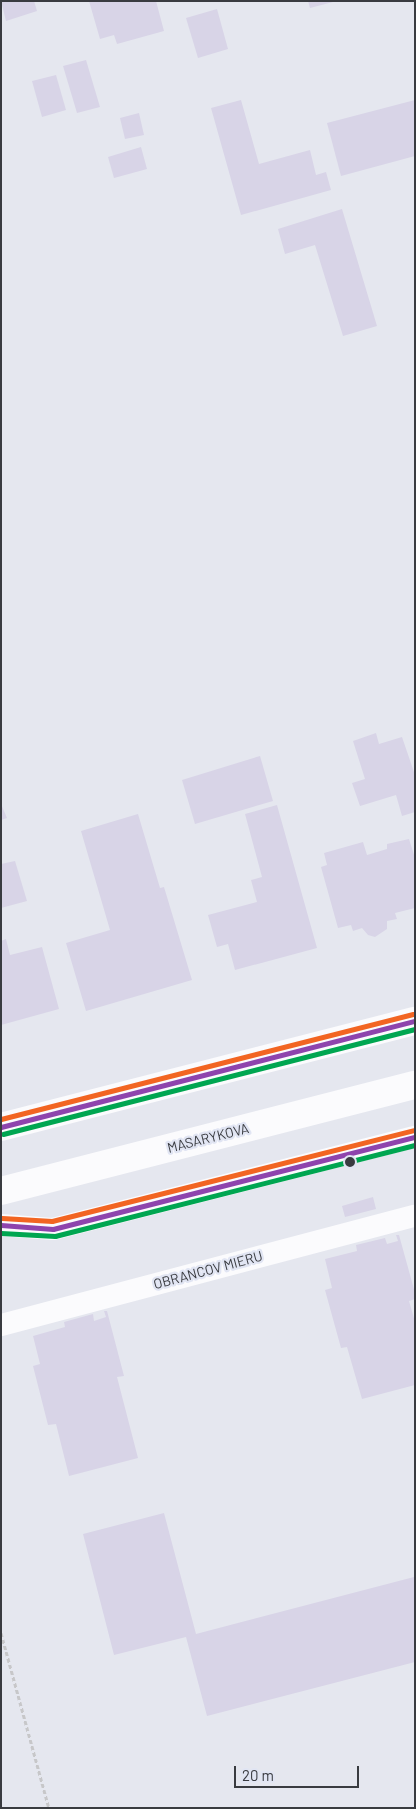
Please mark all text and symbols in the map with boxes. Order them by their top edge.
street label: MASARYKOVA [165,1120,251,1156]
unlabelled marker [345,1157,355,1167]
street label: OBRANCOV MIERU [152,1247,264,1293]
scale bar [236,1756,361,1788]
text: 20 m [242,1766,274,1784]

